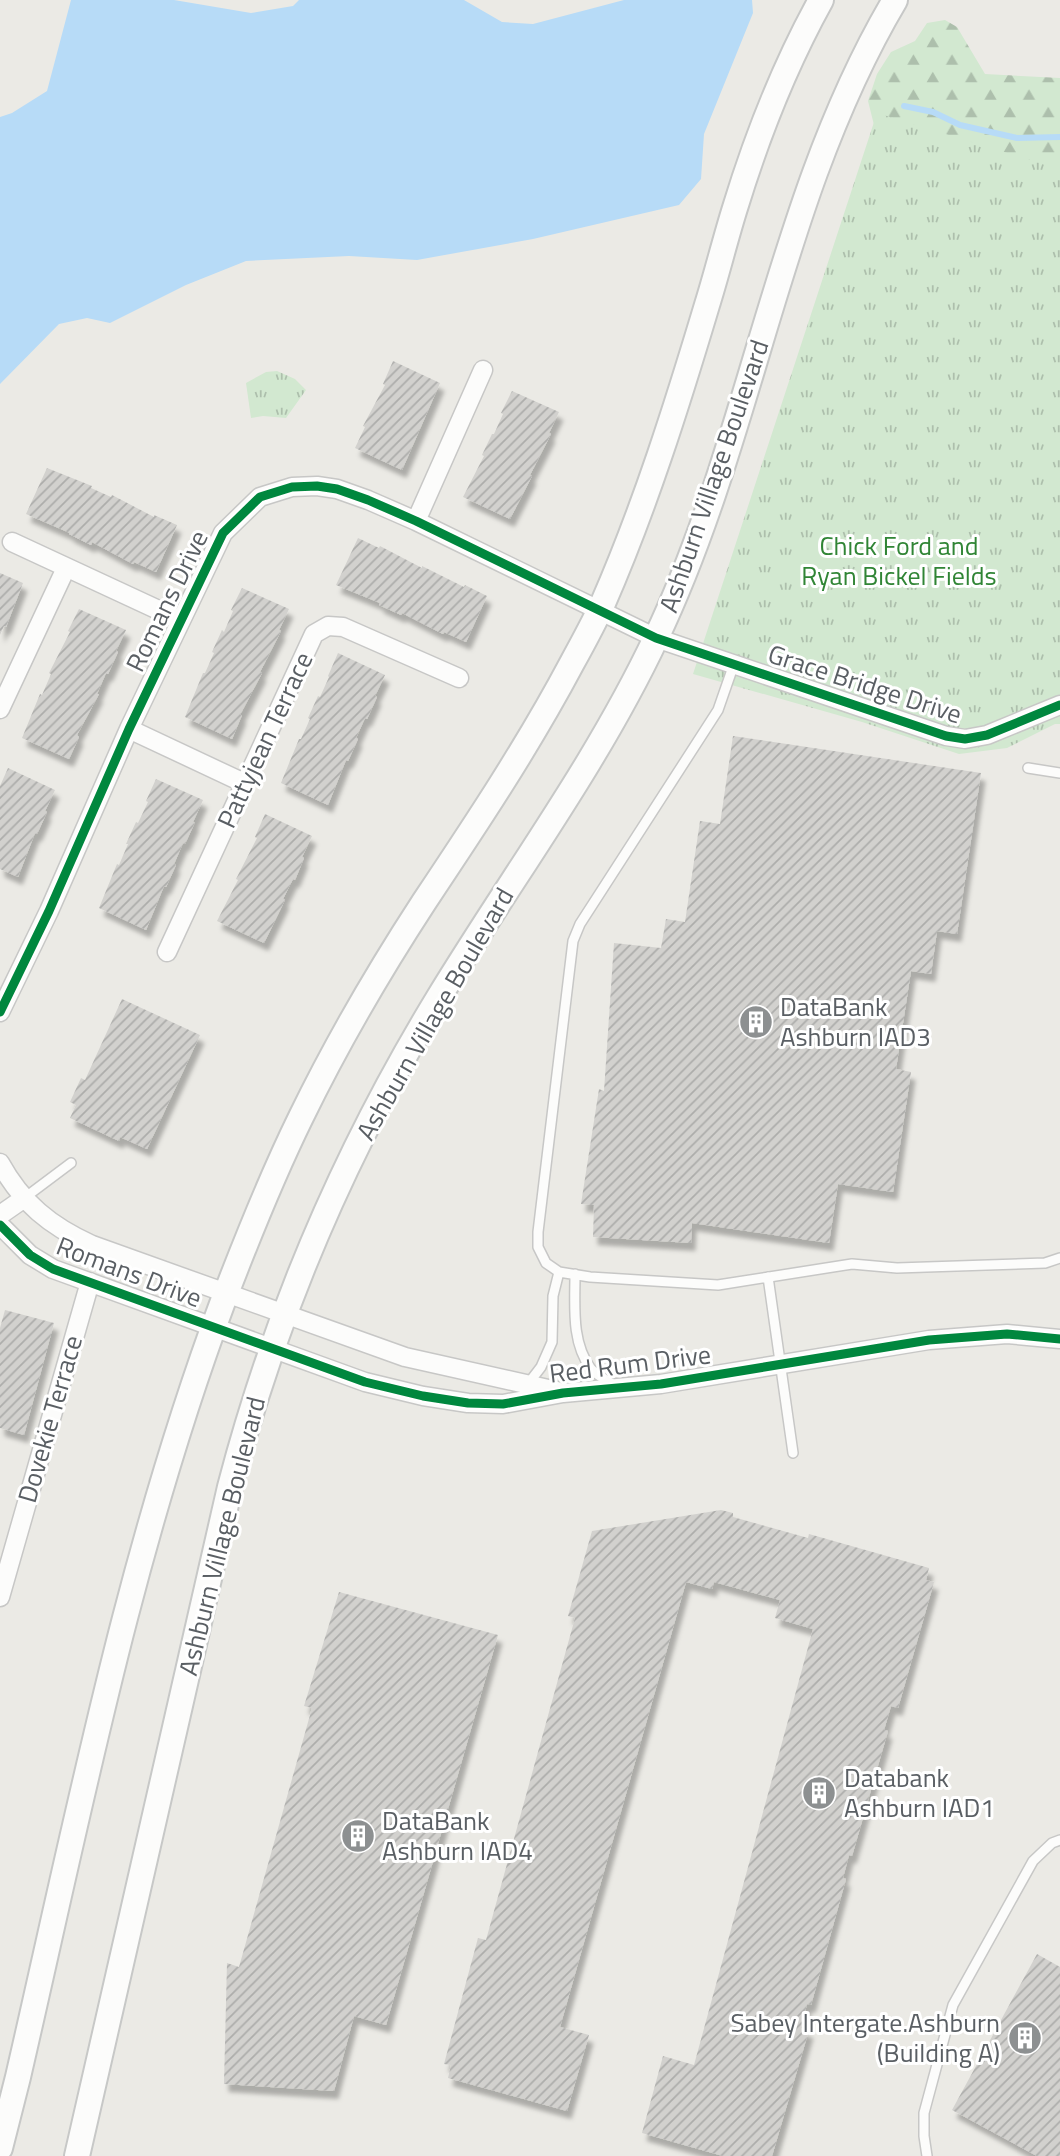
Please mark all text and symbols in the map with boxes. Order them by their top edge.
street label: Ashburn Village Boulevard [649,334,779,617]
street label: Romans Drive [116,524,218,678]
park label: Chick Ford and Ryan Bickel Fields [801,526,997,595]
street label: Grace Bridge Drive [763,634,967,733]
street label: Pattyjean Terrace [207,645,322,834]
street label: Ashburn Village Boulevard [346,880,523,1147]
place label: DataBank Ashburn IAD3 [780,987,931,1056]
building icon: DataBank Ashburn IAD3 [737,1003,775,1041]
street label: Romans Drive [51,1226,208,1317]
street label: Dovekie Terrace [7,1331,92,1507]
street label: Red Rum Drive [547,1334,713,1393]
street label: Ashburn Village Boulevard [168,1392,275,1679]
place label: Databank Ashburn IAD1 [844,1758,995,1827]
building icon: Databank Ashburn IAD1 [800,1774,838,1812]
place label: DataBank Ashburn IAD4 [382,1801,533,1870]
building icon: DataBank Ashburn IAD4 [339,1817,377,1855]
place label: Sabey Intergate.Ashburn (Building A) [730,2003,1000,2072]
building icon: Sabey Intergate.Ashburn (Building A) [1006,2019,1044,2057]

